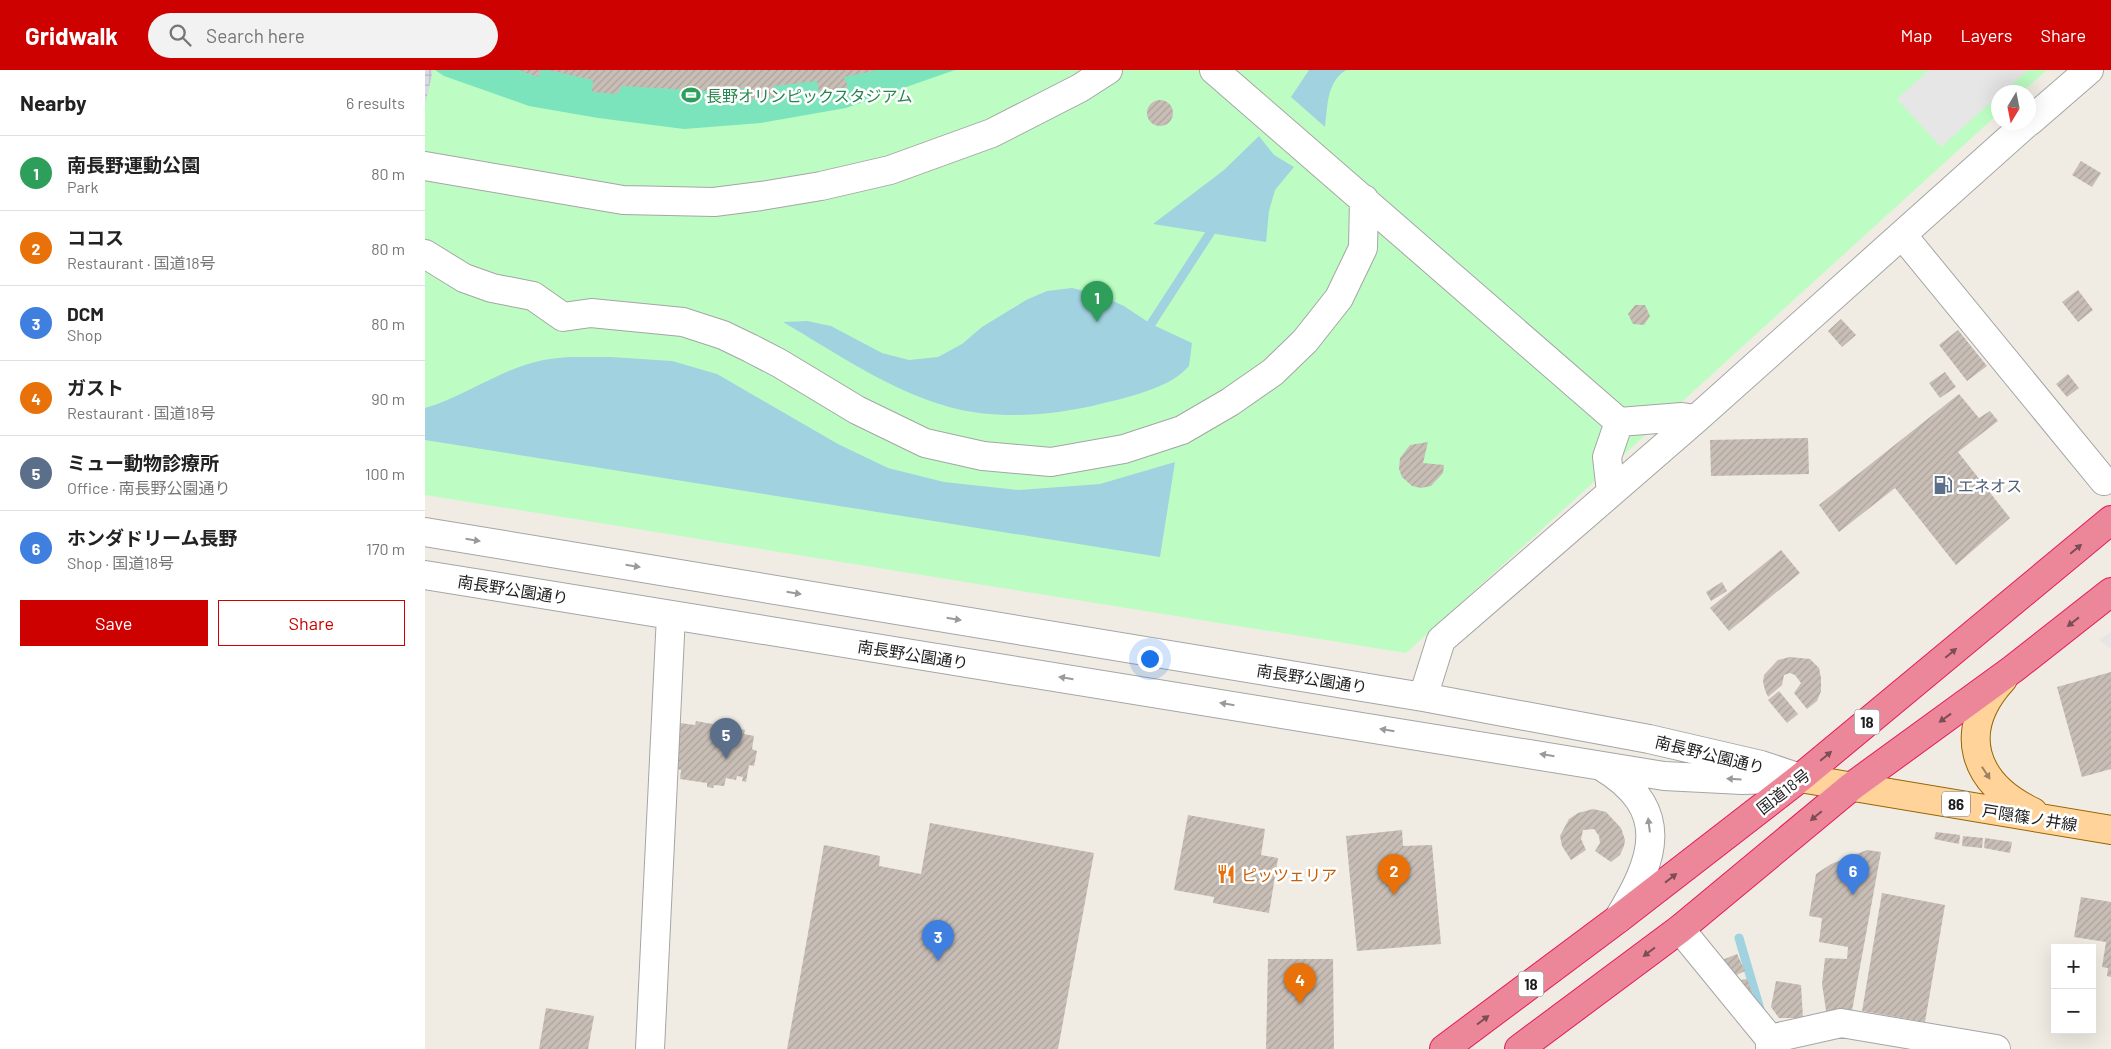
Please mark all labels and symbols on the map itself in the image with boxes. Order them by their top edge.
sports icon: 長野オリンピックスタジアム [680,84,702,106]
north arrow [1991,85,2036,130]
place label: 長野オリンピックスタジアム [706,86,912,105]
pin: 1 [1081,281,1113,322]
fuel station icon: エネオス [1932,474,1954,496]
place label: エネオス [1958,476,2022,495]
one-way arrow [465,536,481,544]
one-way arrow [2070,544,2082,555]
one-way arrow [626,563,642,571]
street label: 南長野公園通り [456,571,570,607]
one-way arrow [786,589,802,597]
one-way arrow [946,616,962,624]
one-way arrow [2066,617,2080,627]
street label: 南長野公園通り [856,636,970,672]
your location [1137,646,1163,672]
one-way arrow [1944,647,1957,658]
street label: 南長野公園通り [1255,660,1369,696]
one-way arrow [1058,674,1074,682]
one-way arrow [1218,700,1234,708]
road number: 18 [1855,710,1879,734]
one-way arrow [1938,713,1952,723]
pin: 5 [710,718,742,759]
one-way arrow [1379,725,1395,733]
street label: 南長野公園通り [1653,731,1767,777]
one-way arrow [1539,751,1555,759]
one-way arrow [1819,751,1832,762]
street label: 国道18号 [1753,764,1813,818]
one-way arrow [1981,767,1990,780]
one-way arrow [1726,775,1742,783]
road number: 86 [1942,792,1970,816]
street label: 戸隠篠ノ井線 [1981,800,2079,834]
one-way arrow [1810,811,1823,822]
one-way arrow [1645,817,1653,833]
pin: 2 [1378,854,1410,895]
pin: 6 [1837,854,1869,895]
restaurant icon: ピッツェリア [1215,863,1237,885]
place label: ピッツェリア [1241,865,1337,884]
one-way arrow [1664,873,1677,884]
pin: 3 [922,920,954,961]
one-way arrow [1642,947,1656,957]
pin: 4 [1284,963,1316,1004]
road number: 18 [1519,972,1543,996]
one-way arrow [1476,1015,1490,1025]

